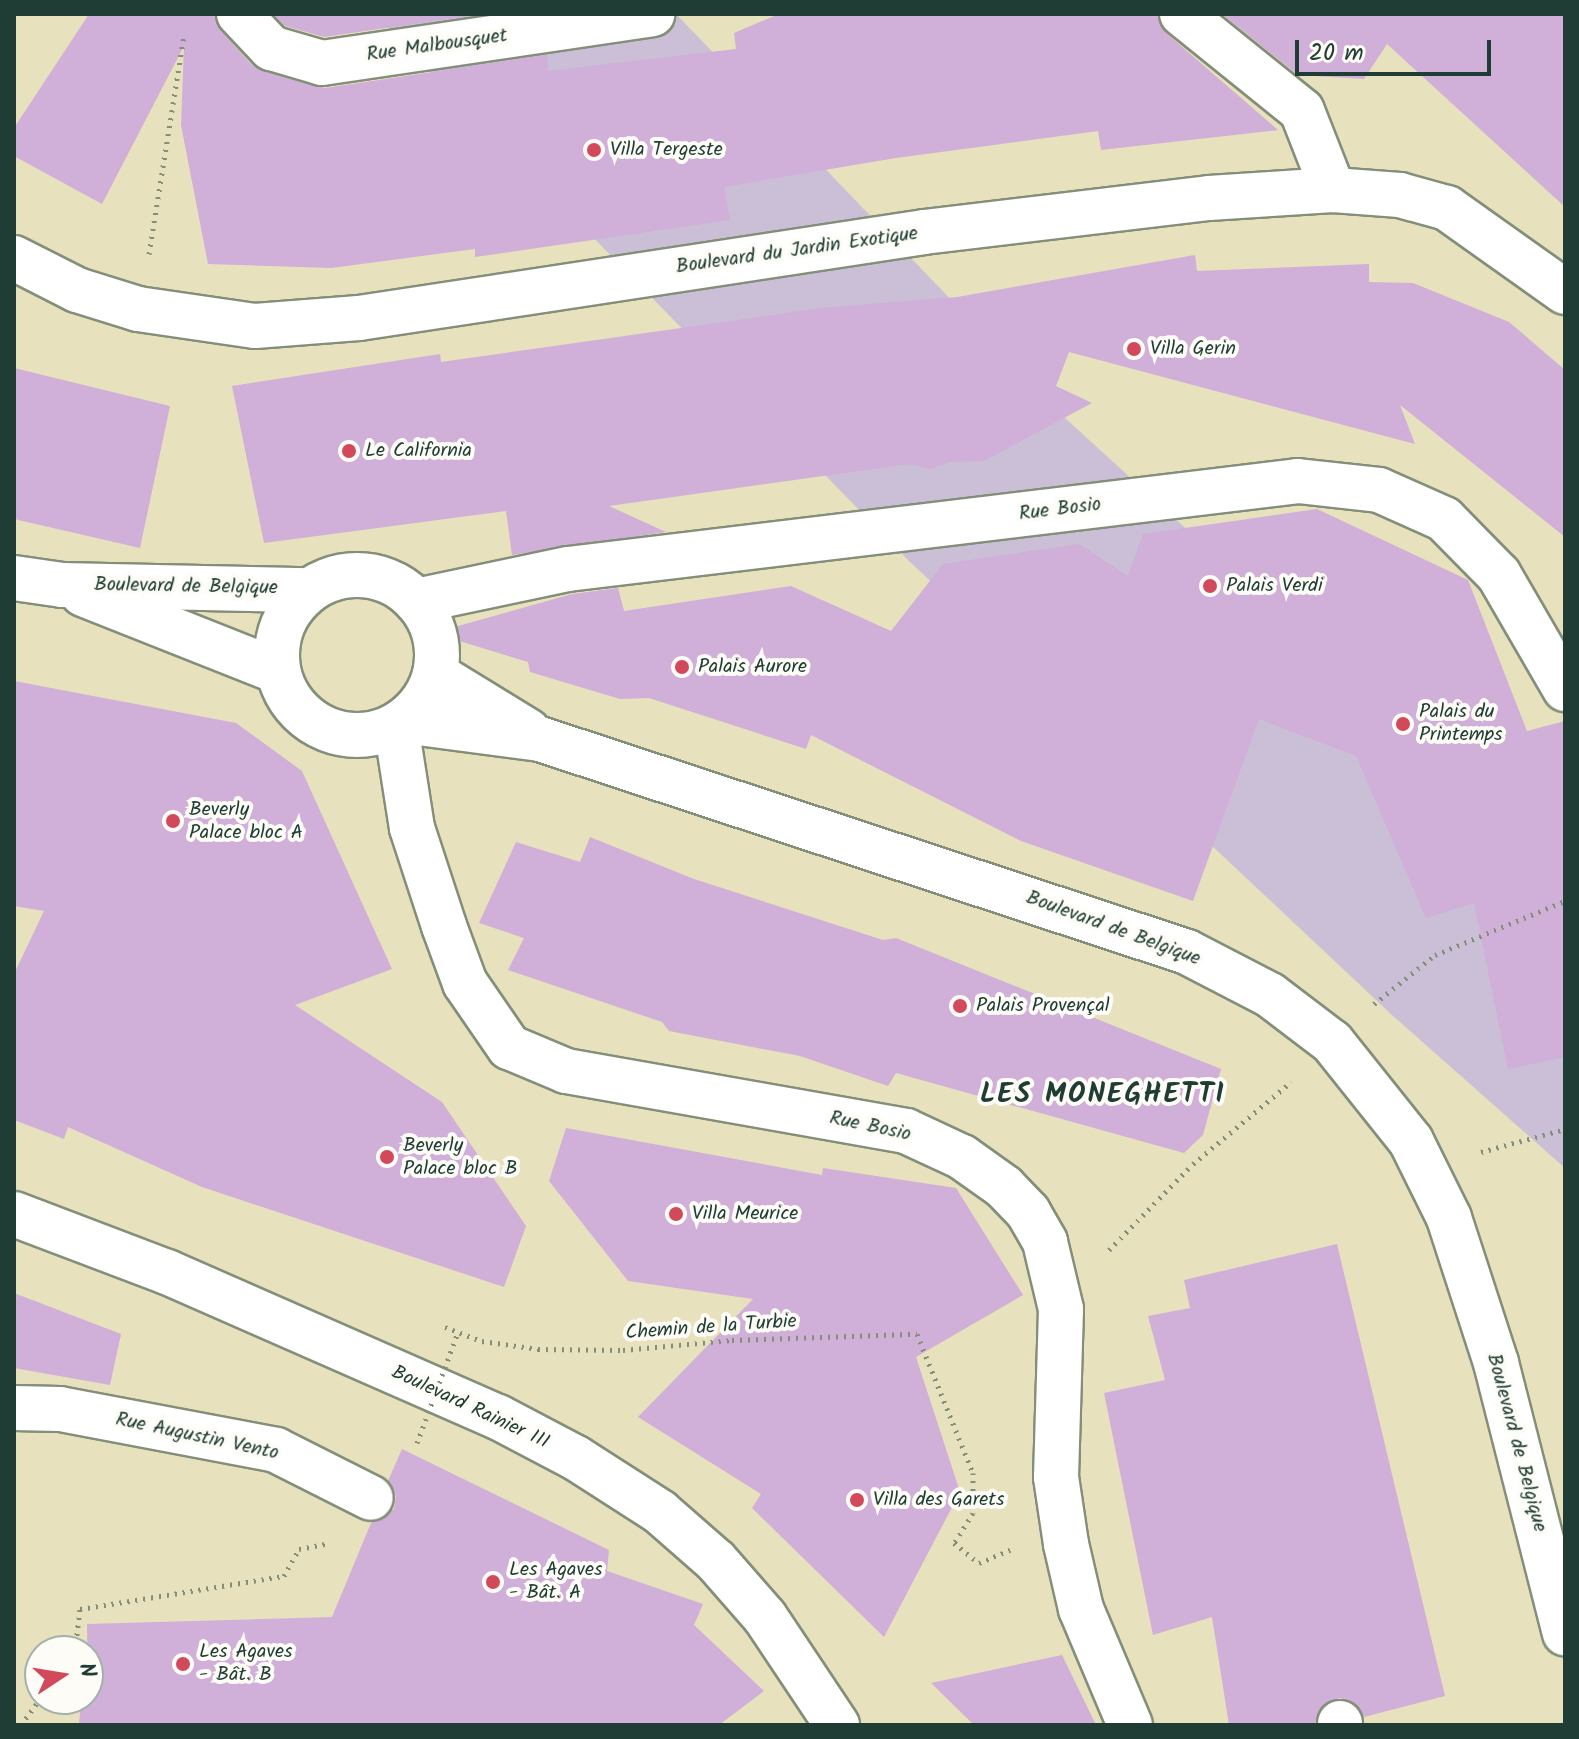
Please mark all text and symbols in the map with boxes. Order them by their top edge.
street label: Rue Malbousquet [365,24,509,68]
scale bar [1299,24,1495,74]
text: 20 m [1309,34,1364,73]
place label: Villa Tergeste [610,138,723,162]
marker: Villa Tergeste [585,141,603,159]
street label: Boulevard du Jardin Exotique [674,222,920,280]
place label: Villa Gerin [1150,337,1236,361]
marker: Villa Gerin [1125,340,1143,358]
place label: Le California [365,439,472,463]
marker: Le California [340,442,358,460]
street label: Rue Bosio [1018,493,1102,527]
street label: Boulevard de Belgique [94,573,278,601]
place label: Palais Verdi [1226,574,1323,598]
marker: Palais Verdi [1201,577,1219,595]
place label: Palais Aurore [698,655,807,679]
marker: Palais Aurore [673,658,691,676]
place label: Palais du Printemps [1419,700,1503,747]
marker: Palais du Printemps [1394,715,1412,733]
place label: Beverly Palace bloc A [189,798,303,845]
marker: Beverly Palace bloc A [164,812,182,830]
street label: Boulevard de Belgique [1023,886,1203,972]
place label: Palais Provençal [976,994,1110,1018]
marker: Palais Provençal [951,997,969,1015]
district label: LES MONEGHETTI [980,1078,1226,1112]
street label: Rue Bosio [827,1107,913,1147]
place label: Beverly Palace bloc B [403,1134,518,1181]
marker: Beverly Palace bloc B [378,1148,396,1166]
place label: Villa Meurice [692,1202,798,1226]
marker: Villa Meurice [667,1205,685,1223]
street label: Chemin de la Turbie [625,1310,797,1346]
street label: Boulevard de Belgique [1481,1351,1551,1535]
street label: Boulevard Rainier III [387,1361,553,1455]
street label: Rue Augustin Vento [113,1408,281,1466]
place label: Villa des Garets [873,1488,1005,1512]
marker: Villa des Garets [848,1491,866,1509]
place label: Les Agaves - Bât. A [509,1558,602,1605]
marker: Les Agaves - Bât. A [484,1573,502,1591]
north arrow [24,1635,104,1715]
place label: Les Agaves - Bât. B [199,1640,292,1687]
marker: Les Agaves - Bât. B [174,1655,192,1673]
text: N [67,1660,105,1681]

